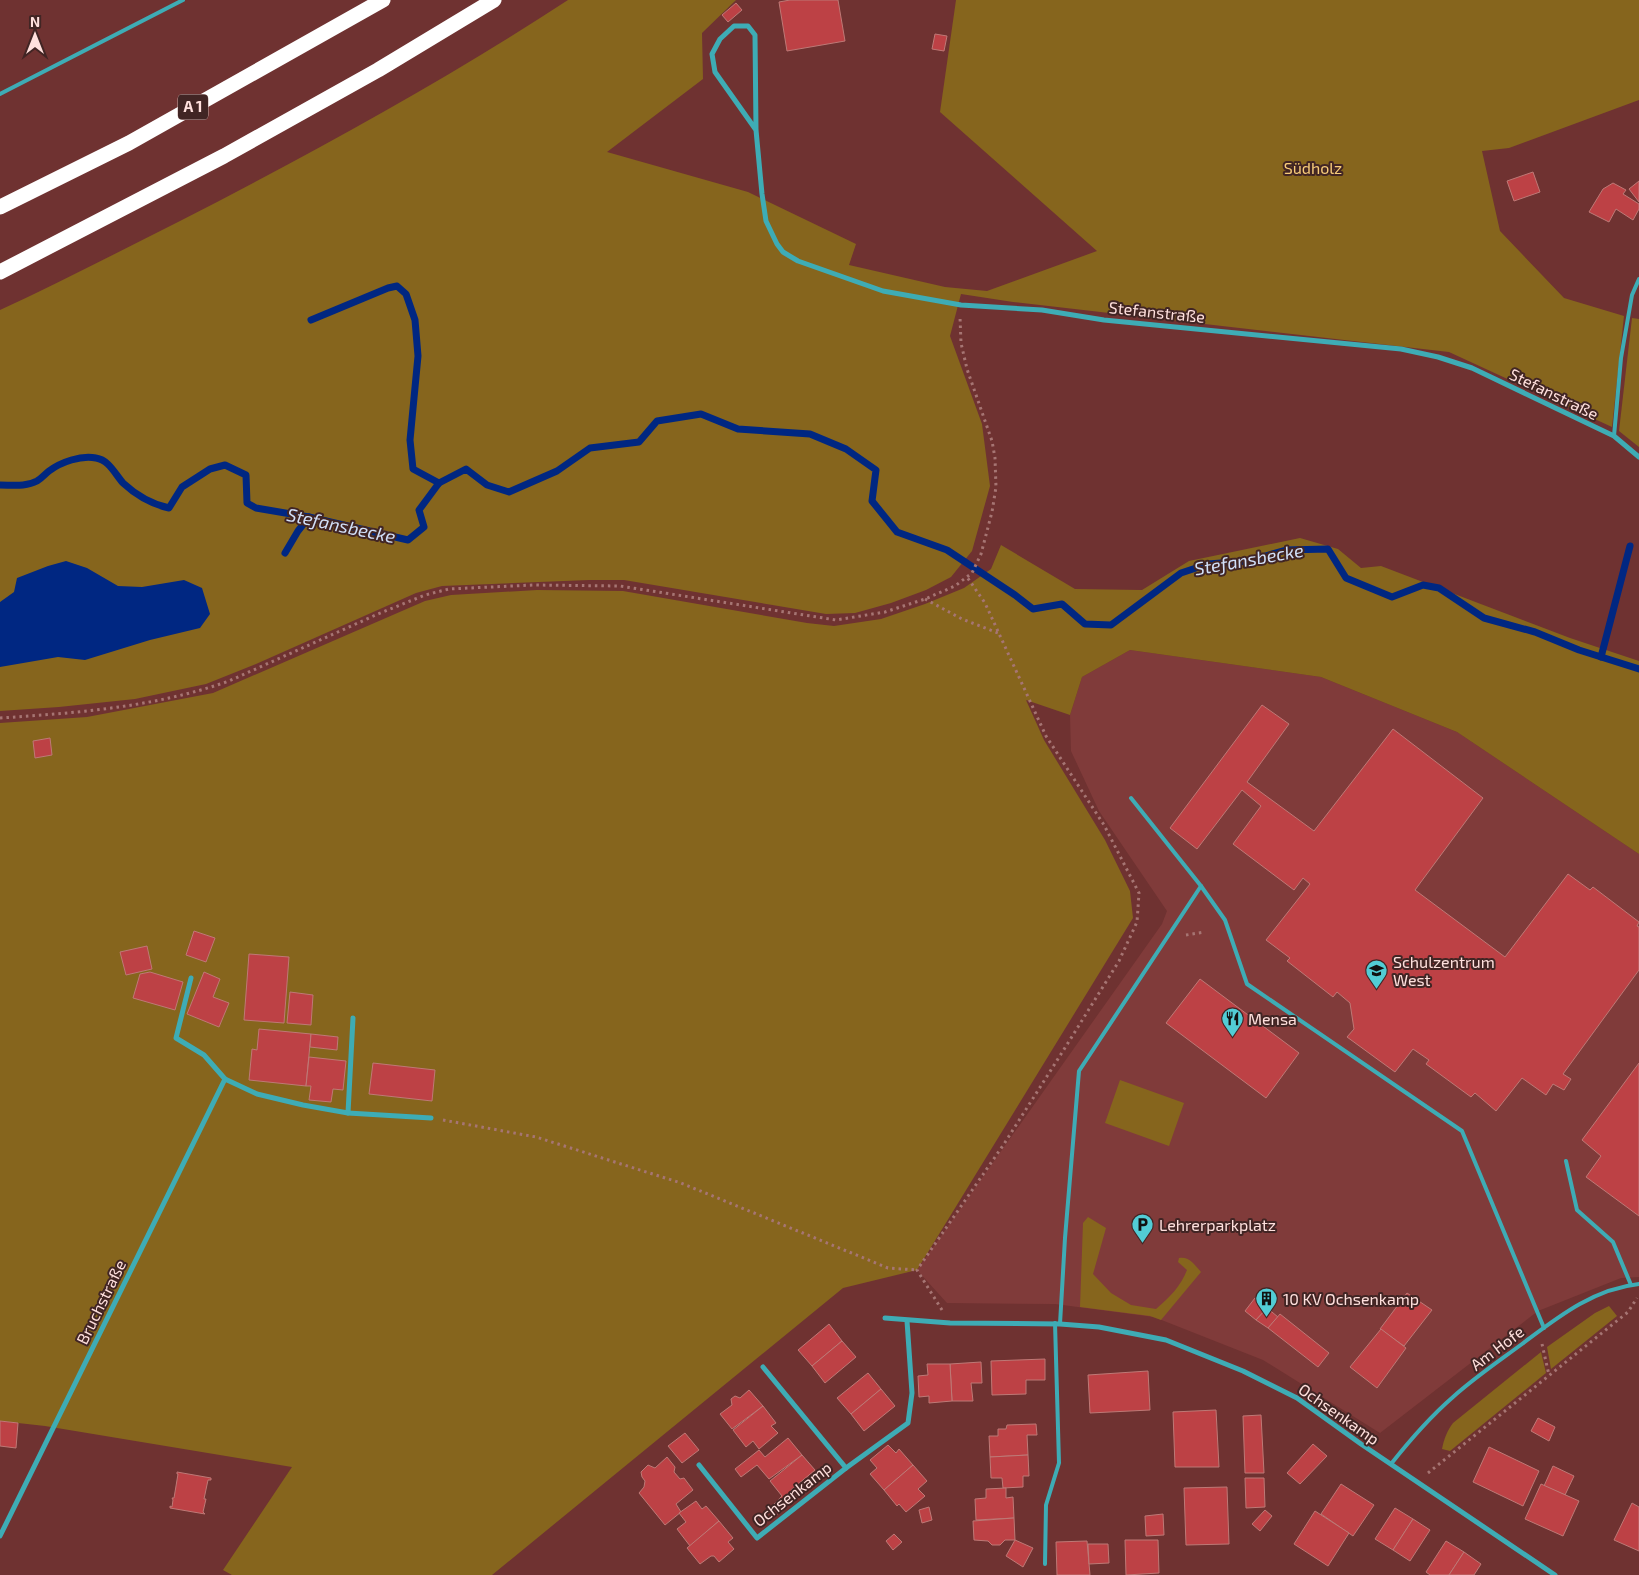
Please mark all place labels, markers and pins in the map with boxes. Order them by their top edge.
place label: Schulzentrum West [1393,952,1495,989]
school or university icon: Schulzentrum West [1365,959,1389,990]
restaurant icon: Mensa [1220,1007,1244,1038]
place label: Mensa [1248,1009,1297,1028]
parking icon: Lehrerparkplatz [1131,1213,1155,1244]
place label: Lehrerparkplatz [1159,1215,1276,1234]
building icon: 10 KV Ochsenkamp [1255,1287,1279,1318]
place label: 10 KV Ochsenkamp [1283,1289,1419,1308]

